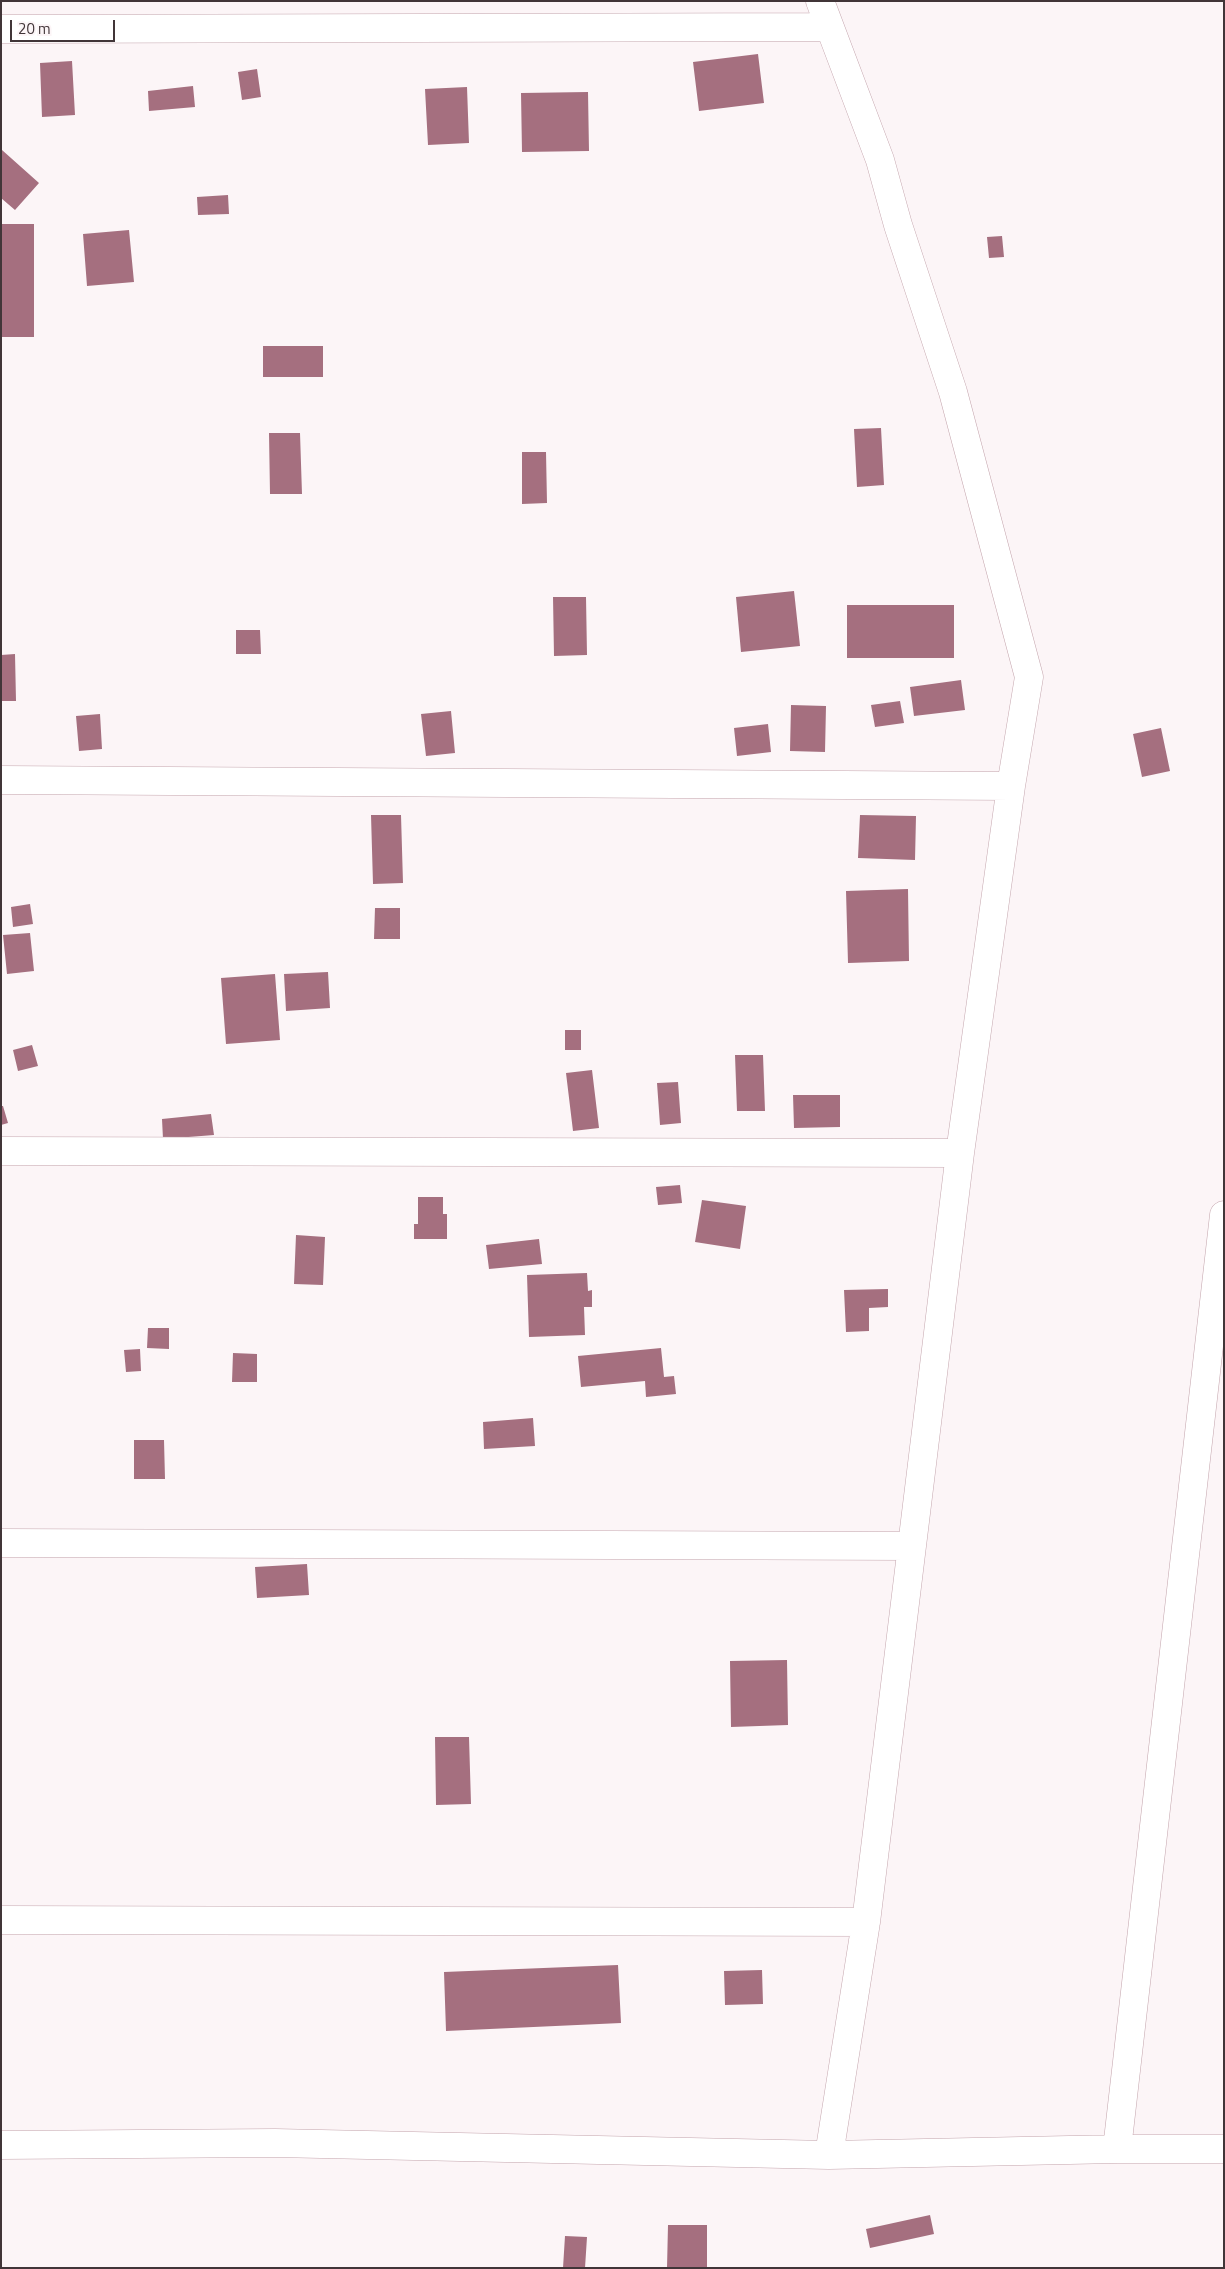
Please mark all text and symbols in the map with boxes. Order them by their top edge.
scale bar [12,10,118,42]
text: 20 m [18,17,51,40]

